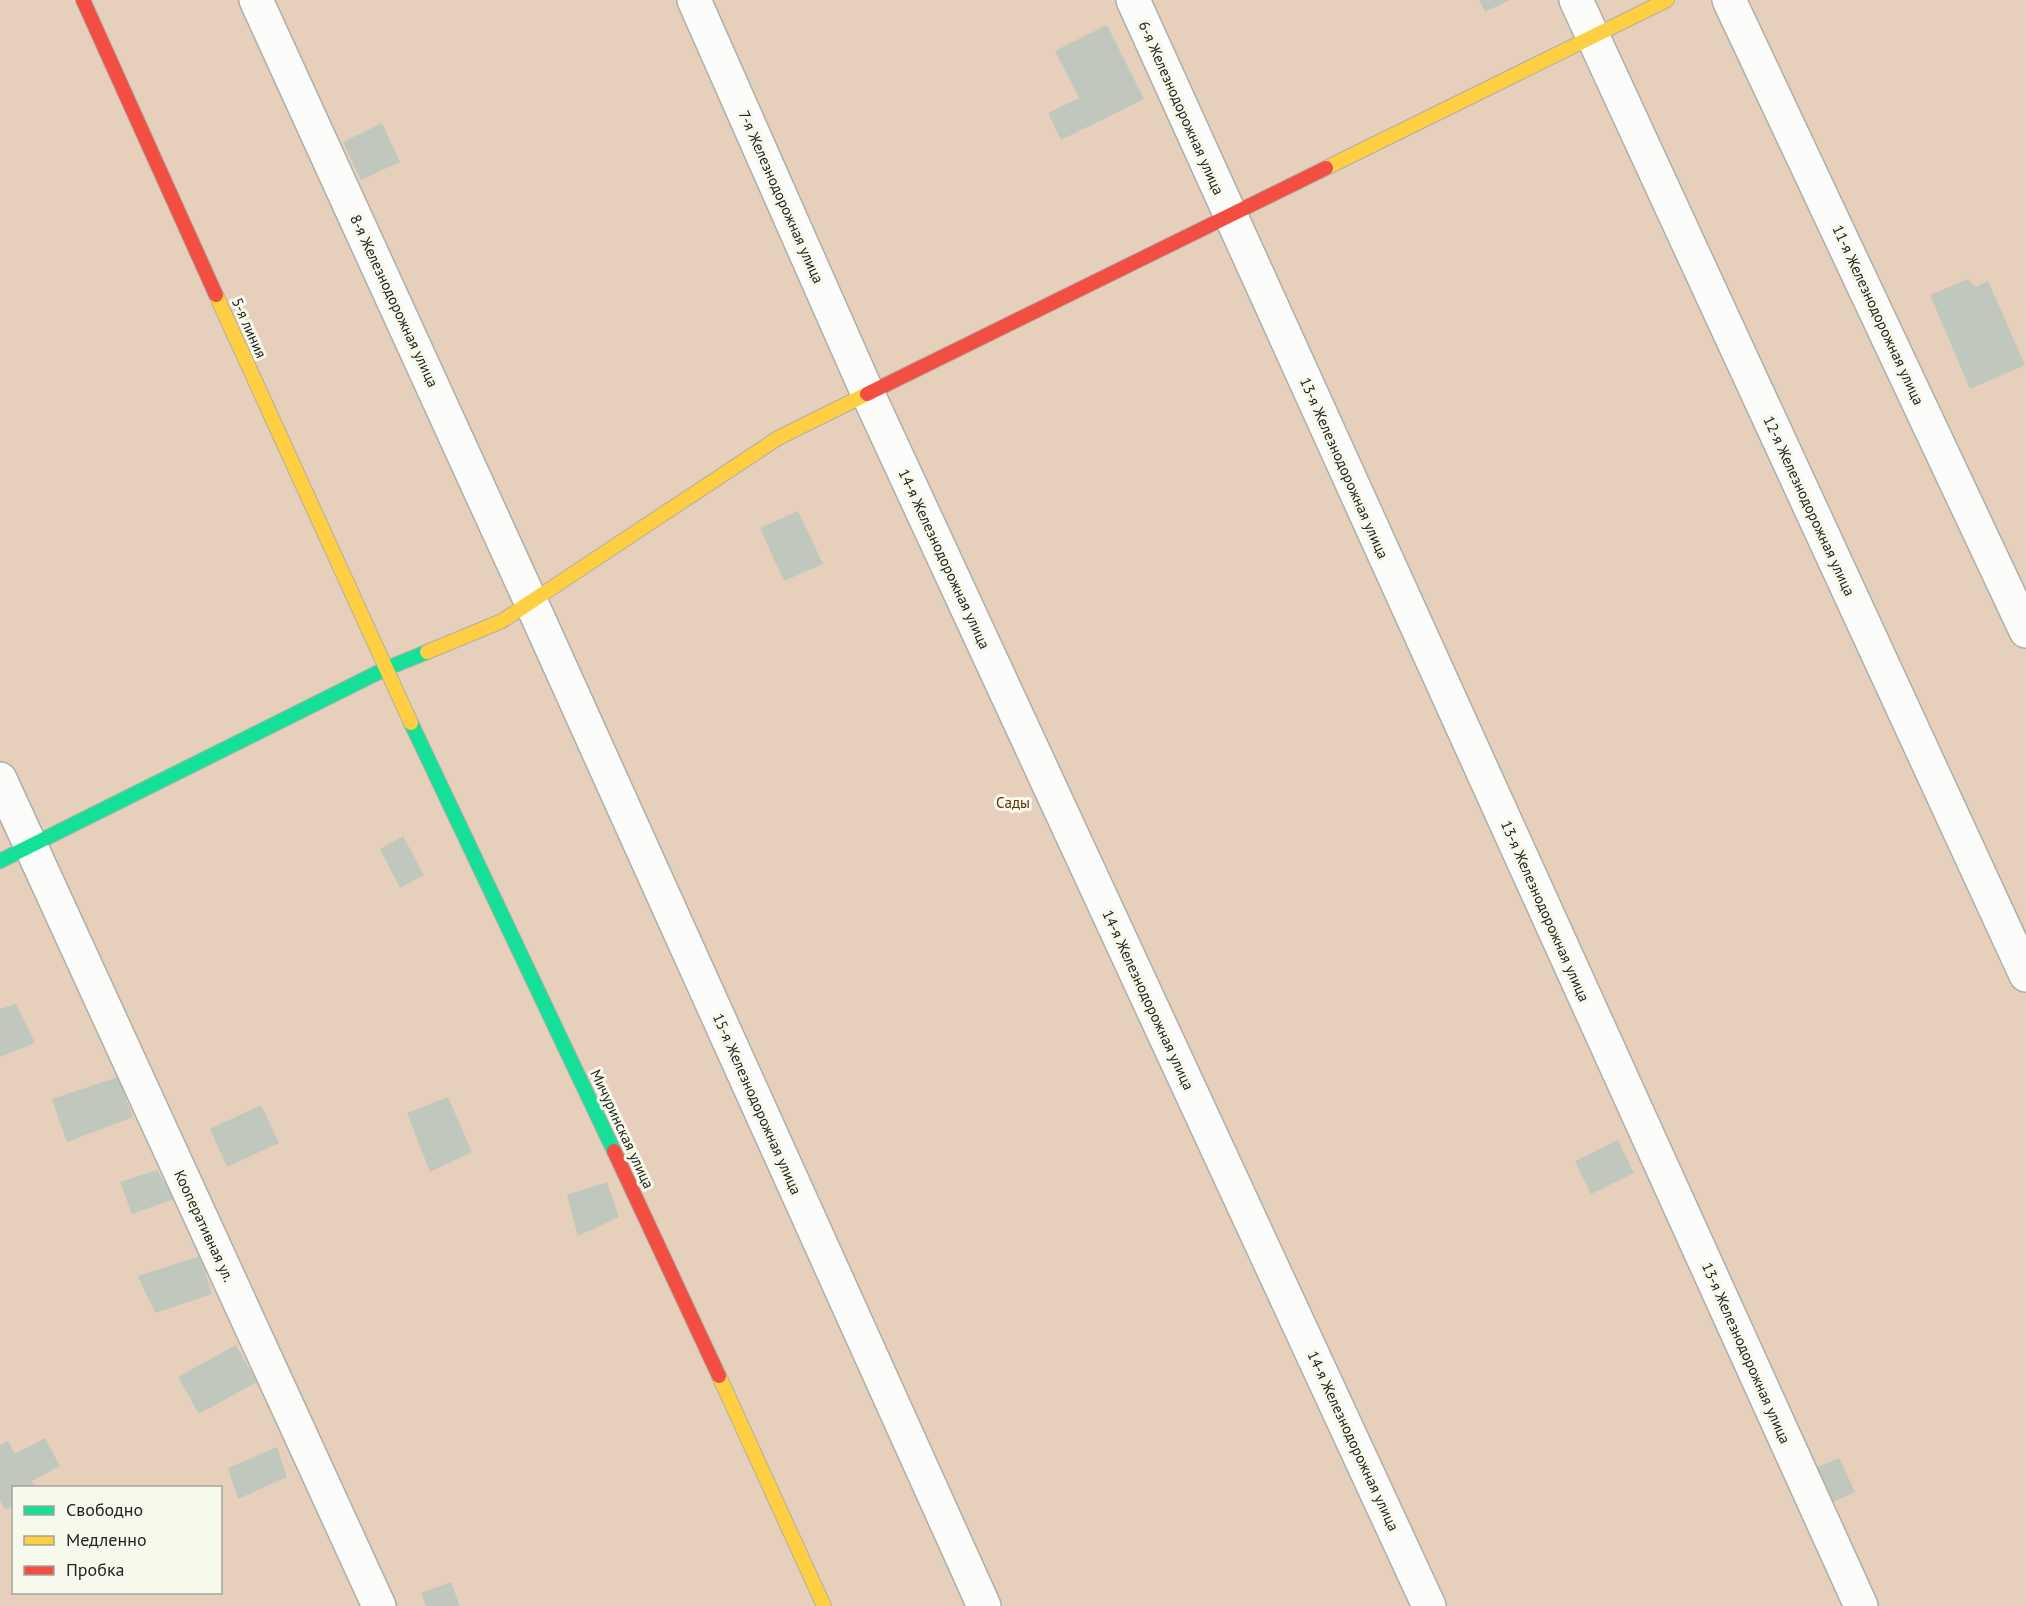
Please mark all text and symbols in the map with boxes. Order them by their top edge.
street label: 6-я Железнодорожная улица [1134,18,1228,198]
street label: 7-я Железнодорожная улица [735,107,828,286]
street label: 8-я Железнодорожная улица [346,211,443,390]
street label: 11-я Железнодорожная улица [1828,222,1929,408]
street label: 5-я линия [228,295,271,361]
street label: 13-я Железнодорожная улица [1296,374,1393,561]
street label: 12-я Железнодорожная улица [1759,413,1860,599]
street label: 14-я Железнодорожная улица [894,466,995,652]
park label: Сады [996,793,1030,812]
street label: 13-я Железнодорожная улица [1497,817,1594,1004]
street label: 14-я Железнодорожная улица [1098,907,1199,1093]
street label: 15-я Железнодорожная улица [709,1010,806,1197]
street label: Мичуринская улица [586,1066,658,1191]
street label: Кооперативная ул. [170,1167,239,1285]
street label: 13-я Железнодорожная улица [1698,1259,1795,1446]
street label: 14-я Железнодорожная улица [1303,1348,1404,1534]
legend [12,1486,222,1594]
text: Свободно [66,1498,143,1521]
text: Медленно [66,1528,147,1551]
text: Пробка [66,1558,124,1581]

